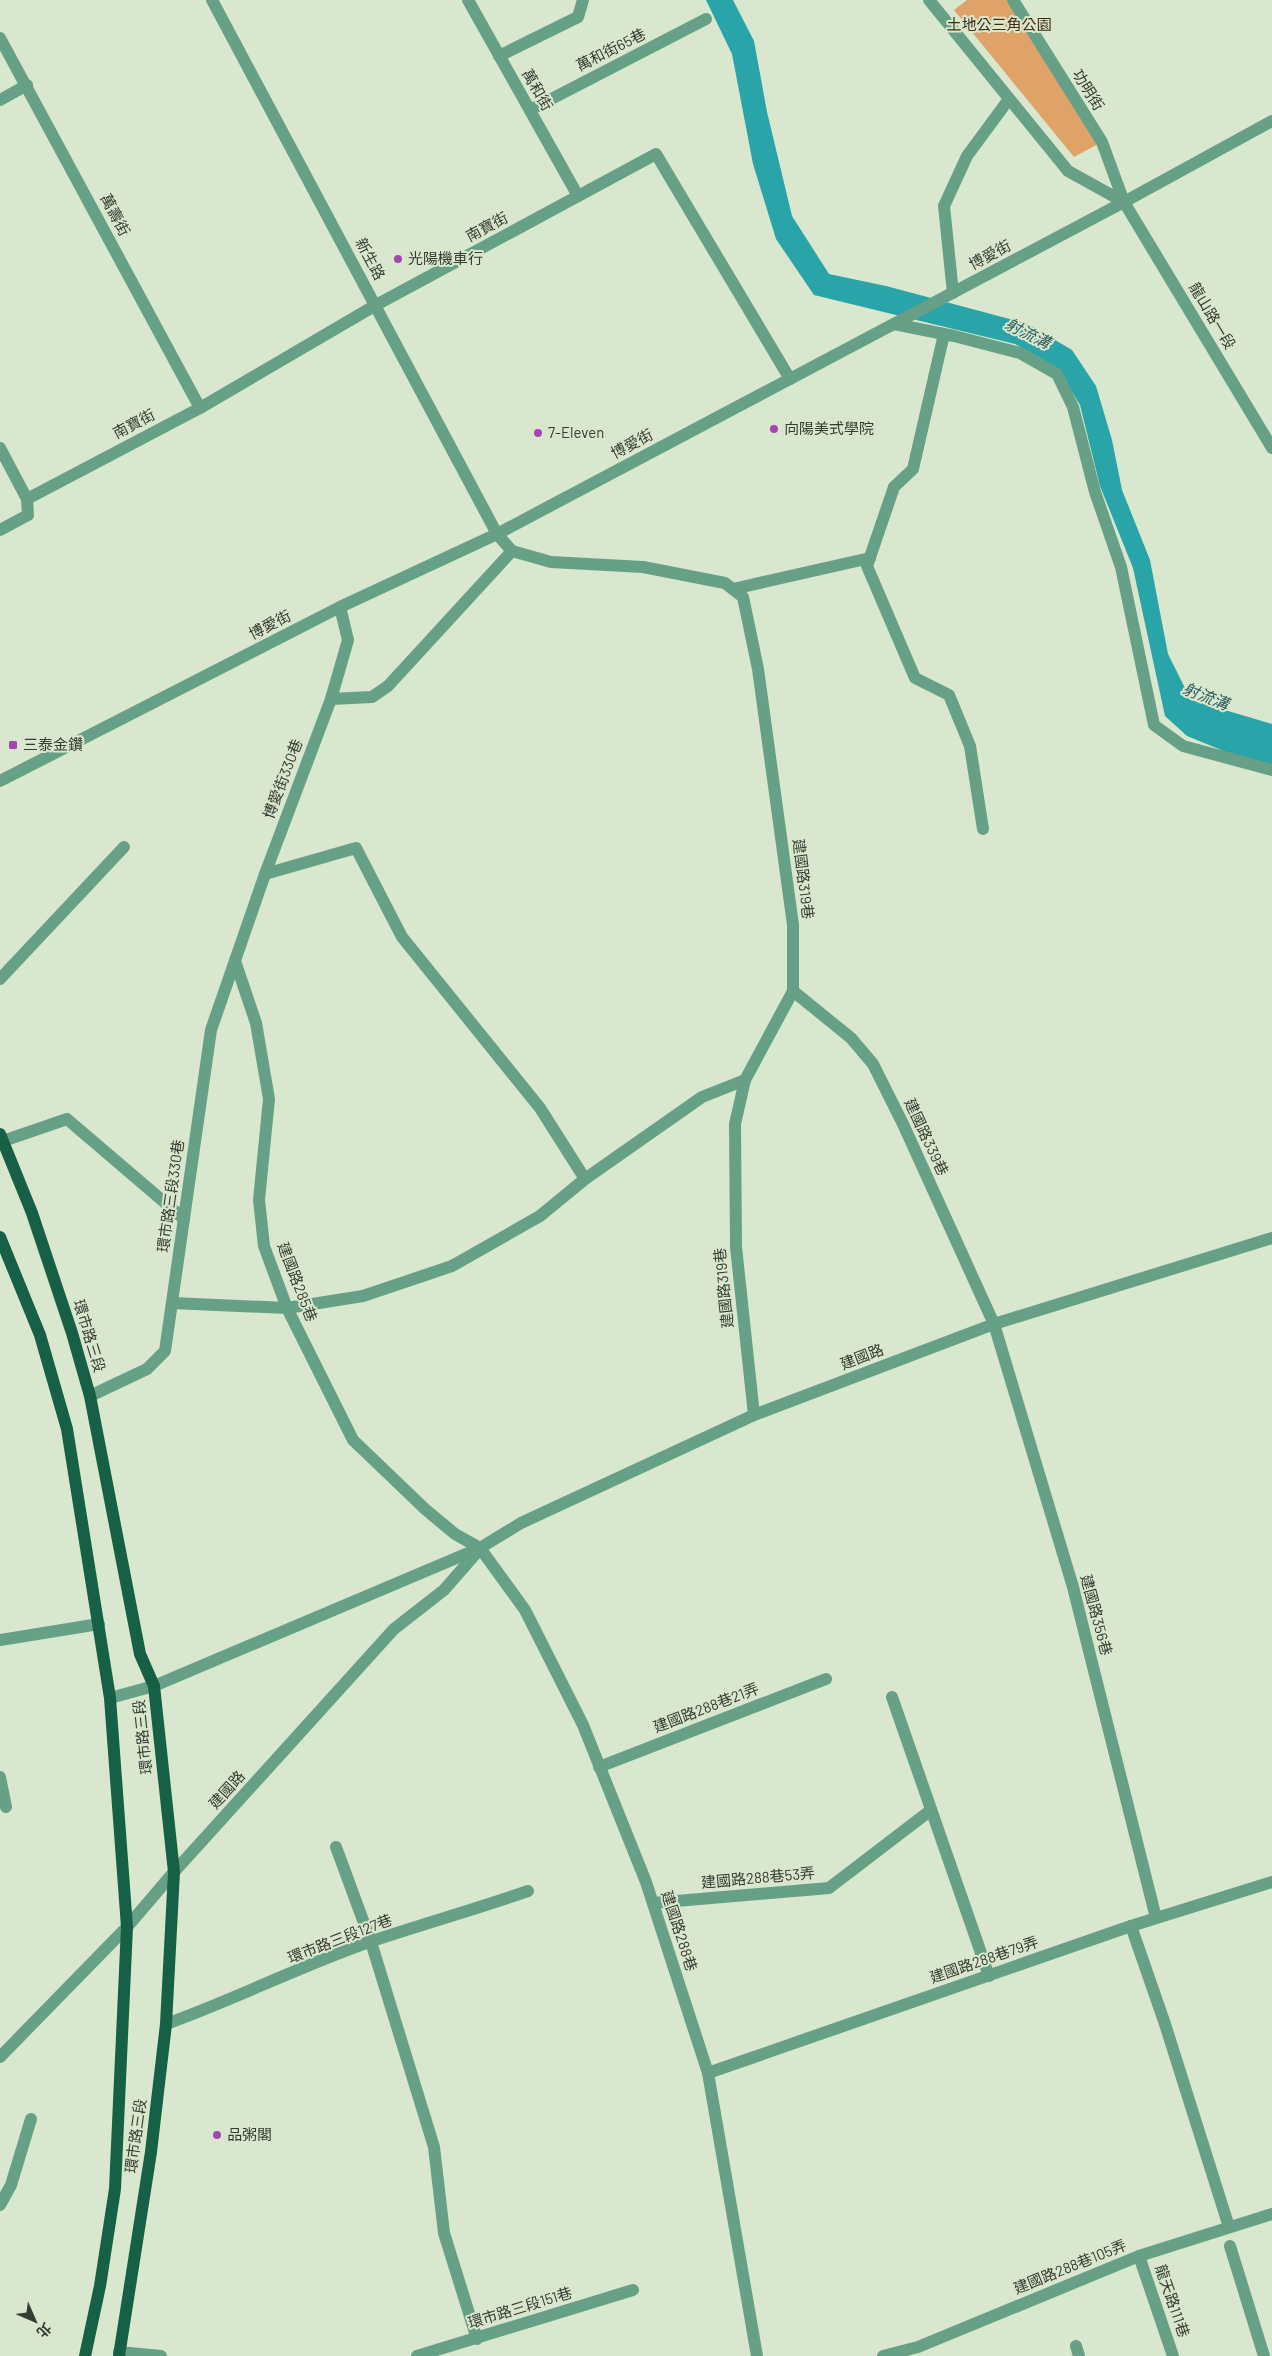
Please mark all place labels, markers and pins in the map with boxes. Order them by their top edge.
place label: 光陽機車行 [408,249,483,267]
marker: 光陽機車行 [392,253,404,265]
place label: 向陽美式學院 [784,419,874,437]
place label: 7-Eleven [548,423,604,441]
marker: 向陽美式學院 [768,423,780,435]
marker: 7-Eleven [532,427,544,439]
place label: 三泰金鑽 [23,735,83,753]
marker: 三泰金鑽 [7,739,19,751]
place label: 品粥閣 [227,2125,272,2143]
marker: 品粥閣 [211,2129,223,2141]

